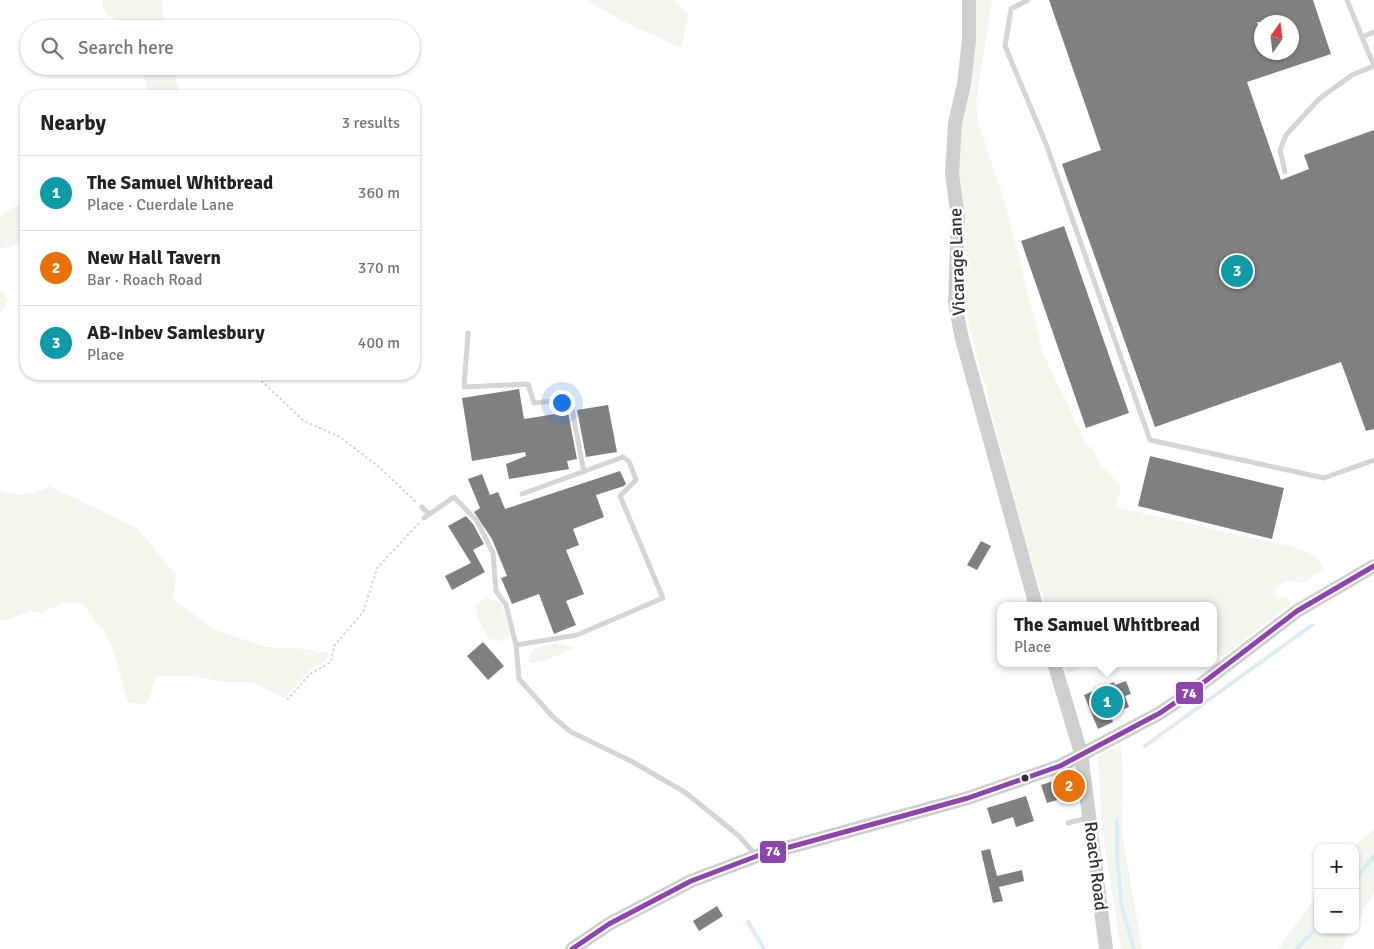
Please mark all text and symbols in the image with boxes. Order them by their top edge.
north arrow [1254,15,1299,60]
search box [20,20,420,75]
icon: search [38,34,66,62]
text: Search here [78,36,174,60]
text: Nearby [40,110,106,136]
text: 3 results [341,113,400,133]
text: The Samuel Whitbread [87,171,273,195]
text: 1 [52,183,60,203]
text: 360 m [358,183,400,203]
text: Place · Cuerdale Lane [87,195,234,215]
street label: Vicarage Lane [944,208,970,316]
text: New Hall Tavern [87,246,221,270]
pin: 3 [1221,252,1253,290]
text: 2 [52,258,60,278]
text: 370 m [358,258,400,278]
text: Bar · Roach Road [87,270,202,290]
text: AB-Inbev Samlesbury [87,321,265,345]
text: 3 [52,333,60,353]
text: 400 m [358,333,400,353]
text: Place [87,345,124,365]
your location [549,390,575,416]
popup [997,602,1217,667]
text: The Samuel Whitbread [1014,613,1200,637]
text: Place [1014,637,1051,657]
line badge: 74 [1175,681,1204,705]
pin: 1 [1091,683,1123,721]
text: 74 [1181,685,1197,702]
pin: 2 [1053,767,1085,805]
unlabelled marker [1020,773,1030,783]
street label: Roach Road [1080,820,1112,912]
line badge: 74 [759,840,787,864]
text: 74 [765,843,781,860]
map controls [1314,844,1359,934]
button: + [1314,844,1359,889]
button: − [1314,889,1359,934]

